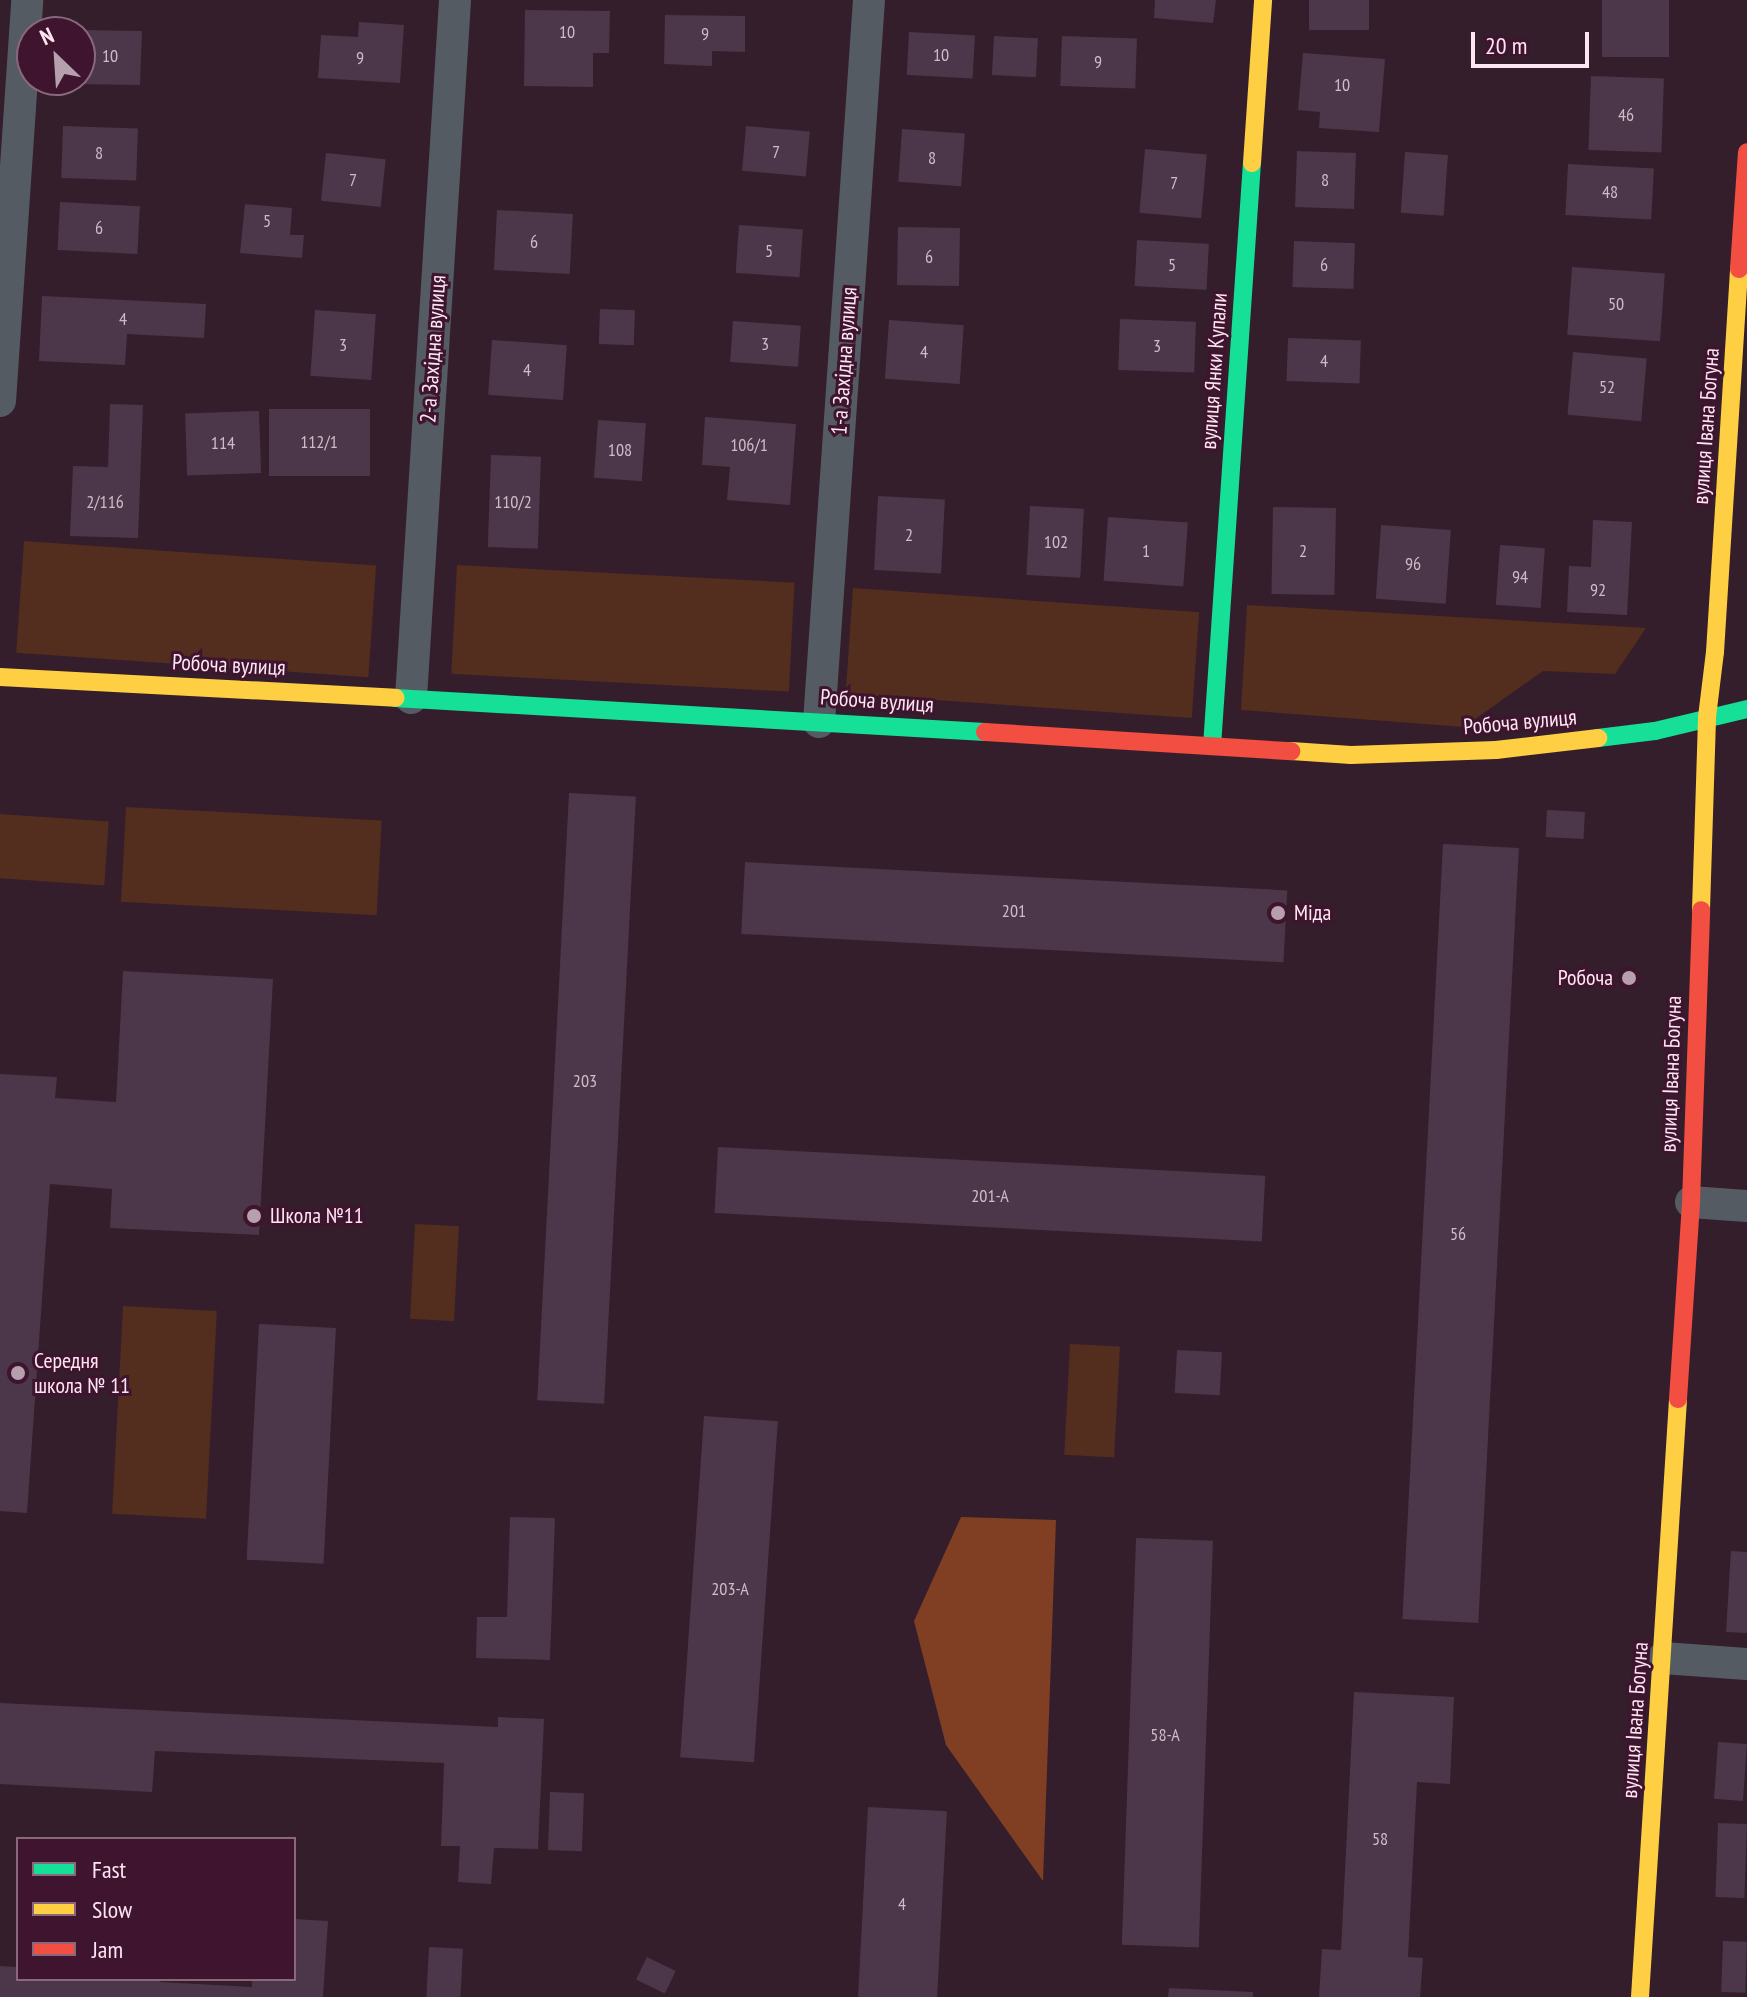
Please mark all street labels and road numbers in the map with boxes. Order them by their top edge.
street label: 2-а Західна вулиця [415,274,451,424]
street label: 1-а Західна вулиця [826,286,862,436]
street label: вулиця Янки Купали [1195,292,1233,450]
street label: вулиця Івана Богуна [1687,347,1725,505]
street label: Робоча вулиця [172,649,286,681]
street label: Робоча вулиця [819,684,935,718]
street label: Робоча вулиця [1462,704,1578,740]
street label: вулиця Івана Богуна [1655,995,1687,1153]
street label: вулиця Івана Богуна [1616,1641,1654,1799]

